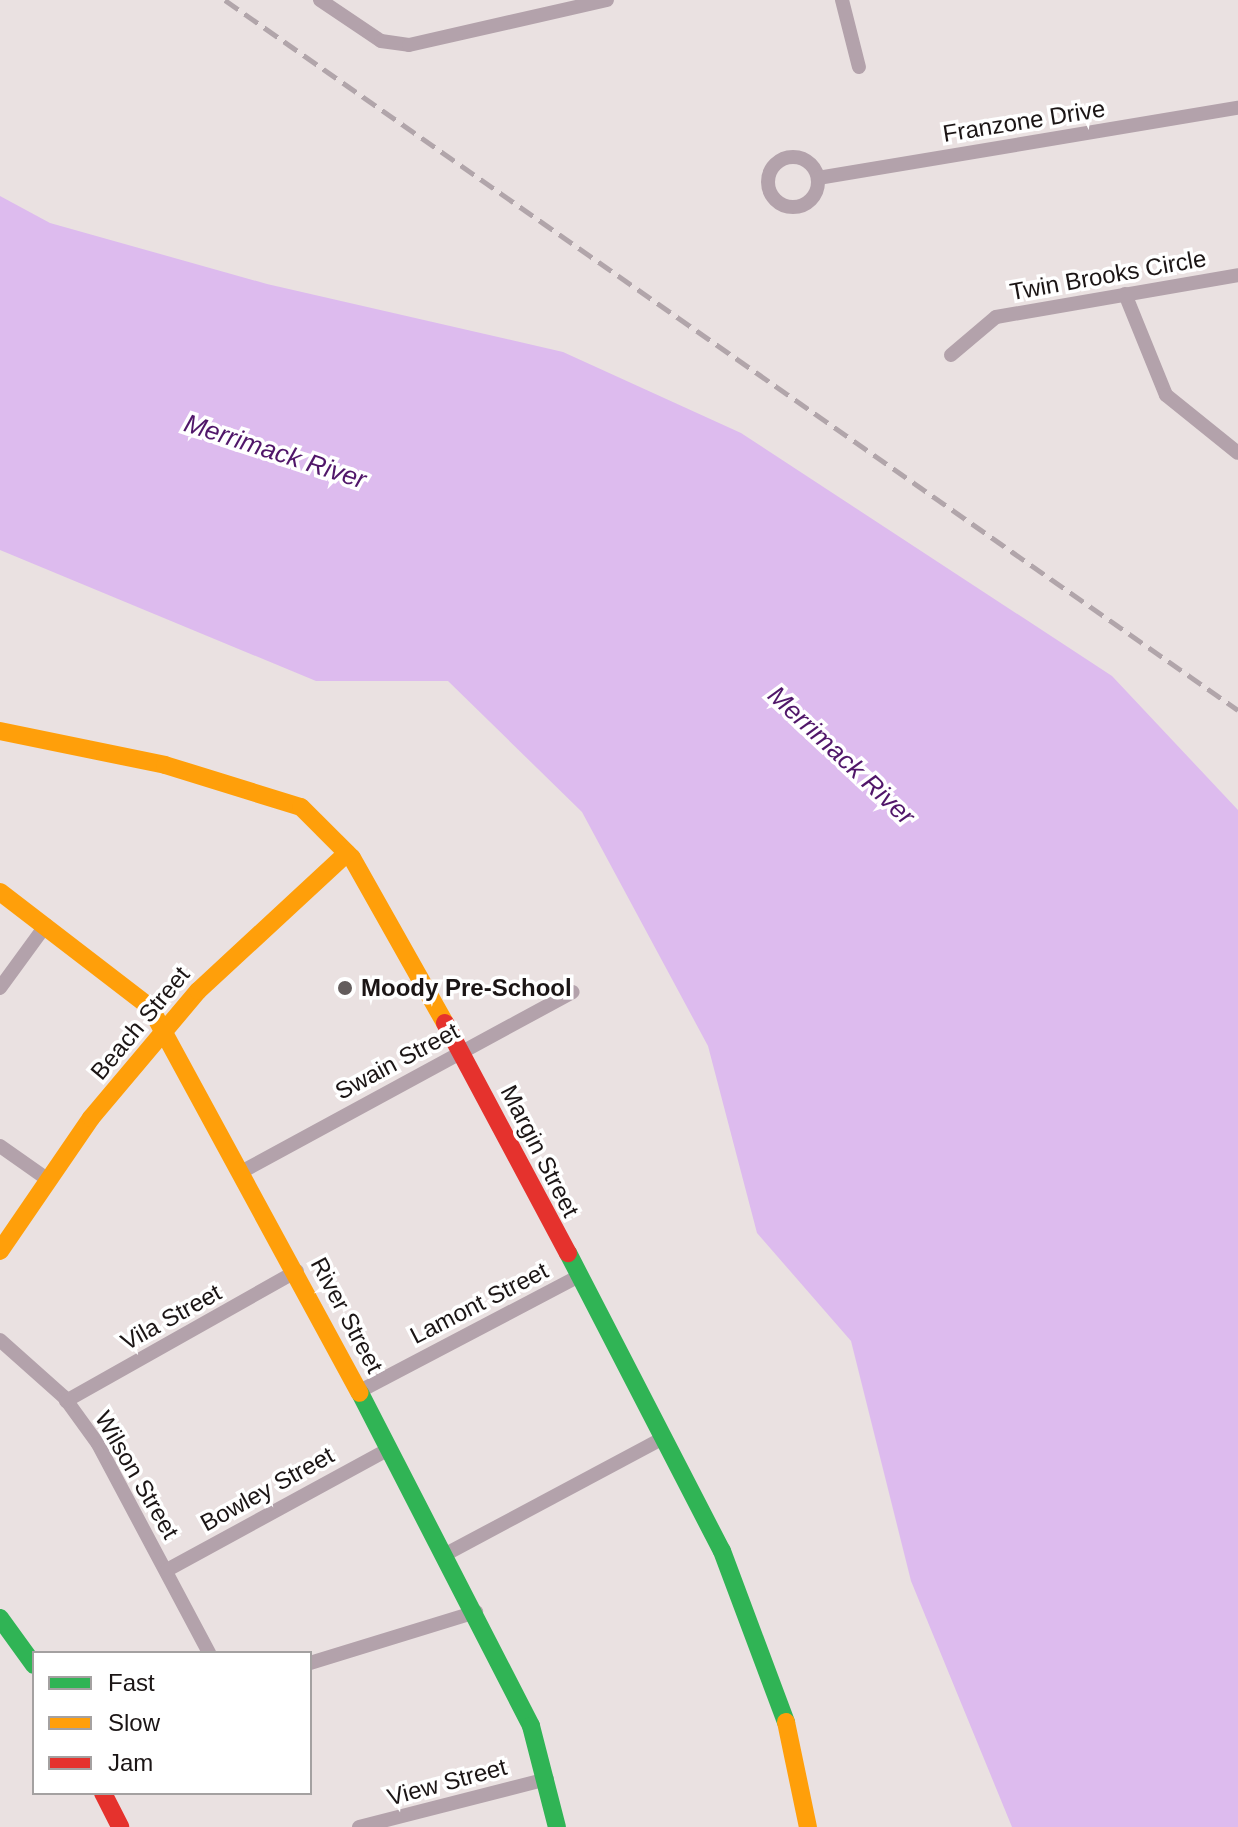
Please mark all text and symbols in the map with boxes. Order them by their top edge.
street label: Franzone Drive [941,94,1107,148]
street label: Twin Brooks Circle [1008,244,1208,306]
water label: Merrimack River [180,408,370,496]
water label: Merrimack River [761,680,921,832]
street label: Beach Street [84,961,196,1085]
place label: Moody Pre-School [361,974,572,1002]
marker: Moody Pre-School [336,979,354,997]
street label: Swain Street [330,1016,464,1106]
street label: Margin Street [494,1080,586,1222]
street label: River Street [305,1252,389,1378]
street label: Lamont Street [405,1256,553,1350]
street label: Vila Street [116,1278,226,1356]
street label: Wilson Street [89,1406,185,1544]
street label: Bowley Street [195,1441,339,1537]
legend [32,1651,312,1795]
text: Fast [108,1669,155,1696]
text: Slow [108,1709,160,1736]
text: Jam [108,1749,153,1776]
street label: View Street [384,1752,510,1812]

